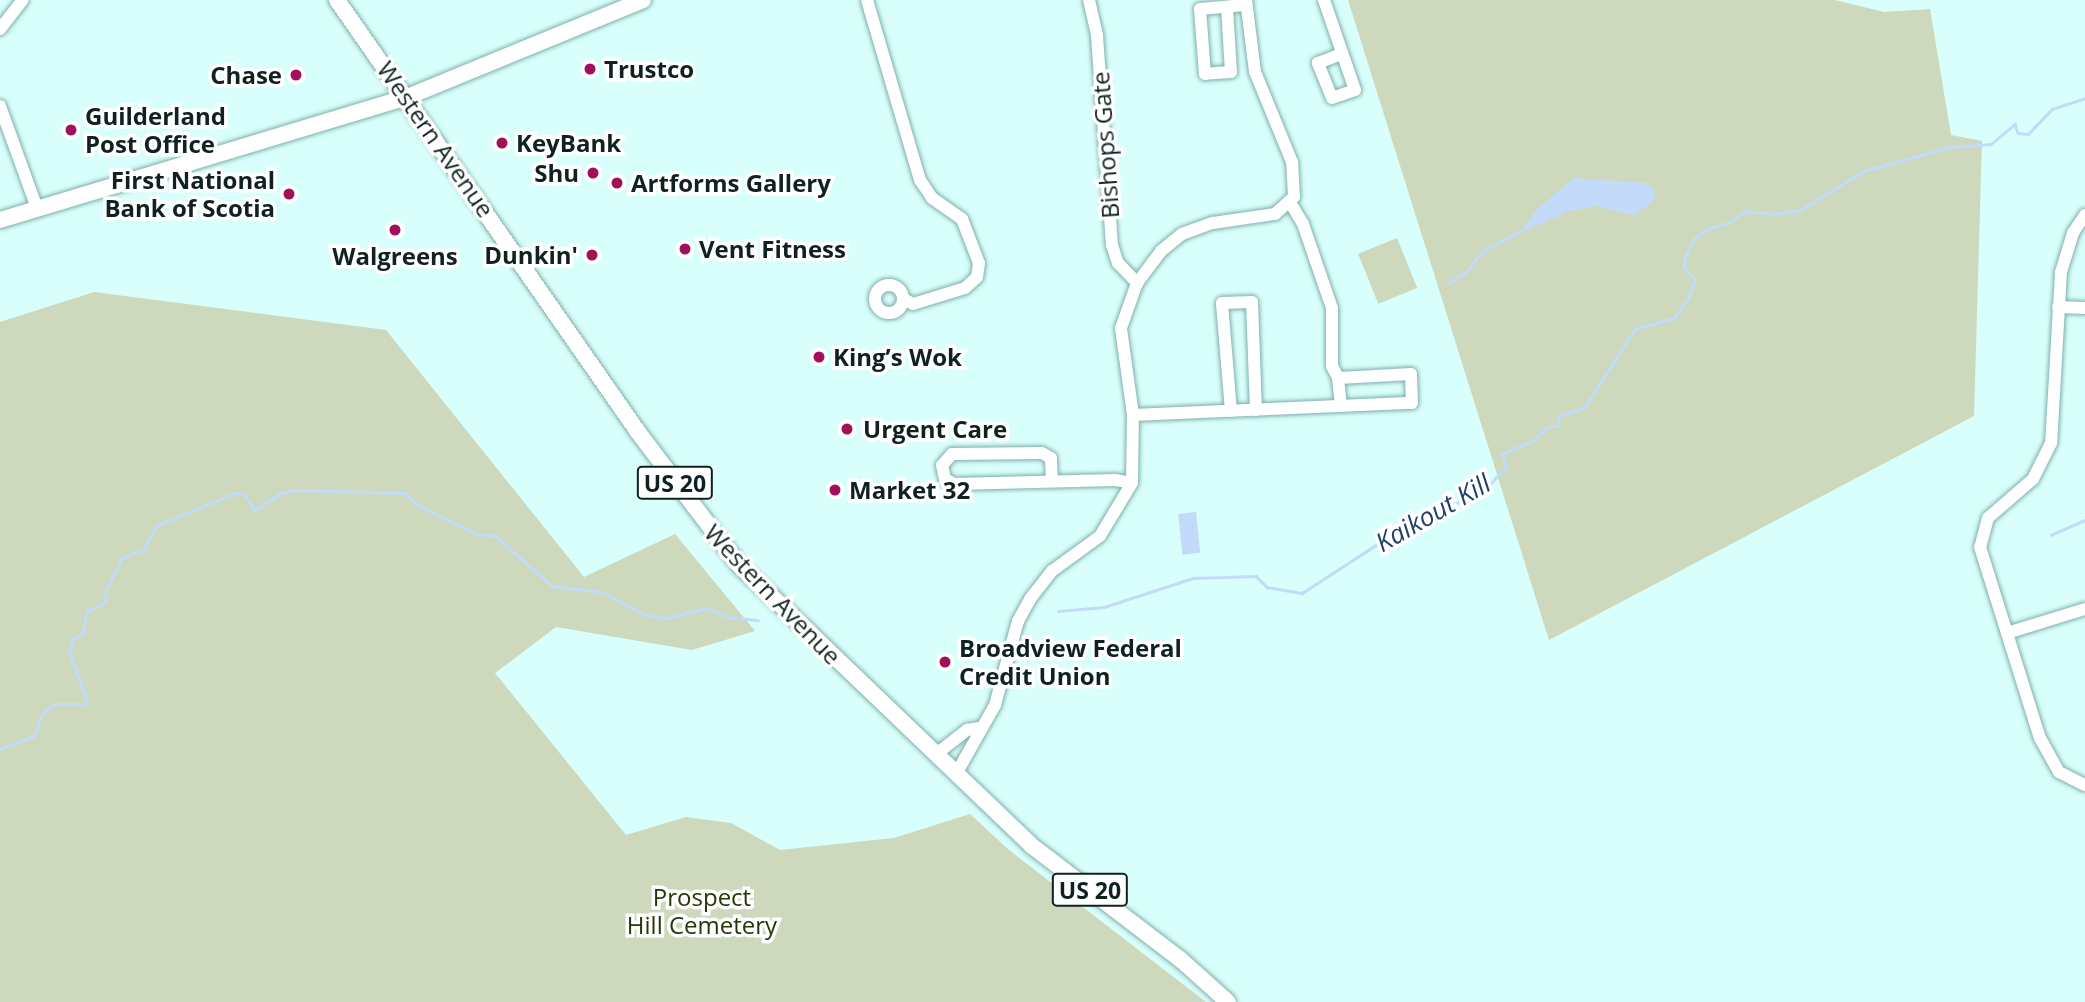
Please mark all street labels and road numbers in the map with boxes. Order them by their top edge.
street label: Western Avenue [372,56,500,222]
street label: Bishops Gate [1085,71,1125,219]
road number: US 20 [636,463,714,503]
street label: Western Avenue [699,518,847,670]
road number: US 20 [1052,870,1128,909]

